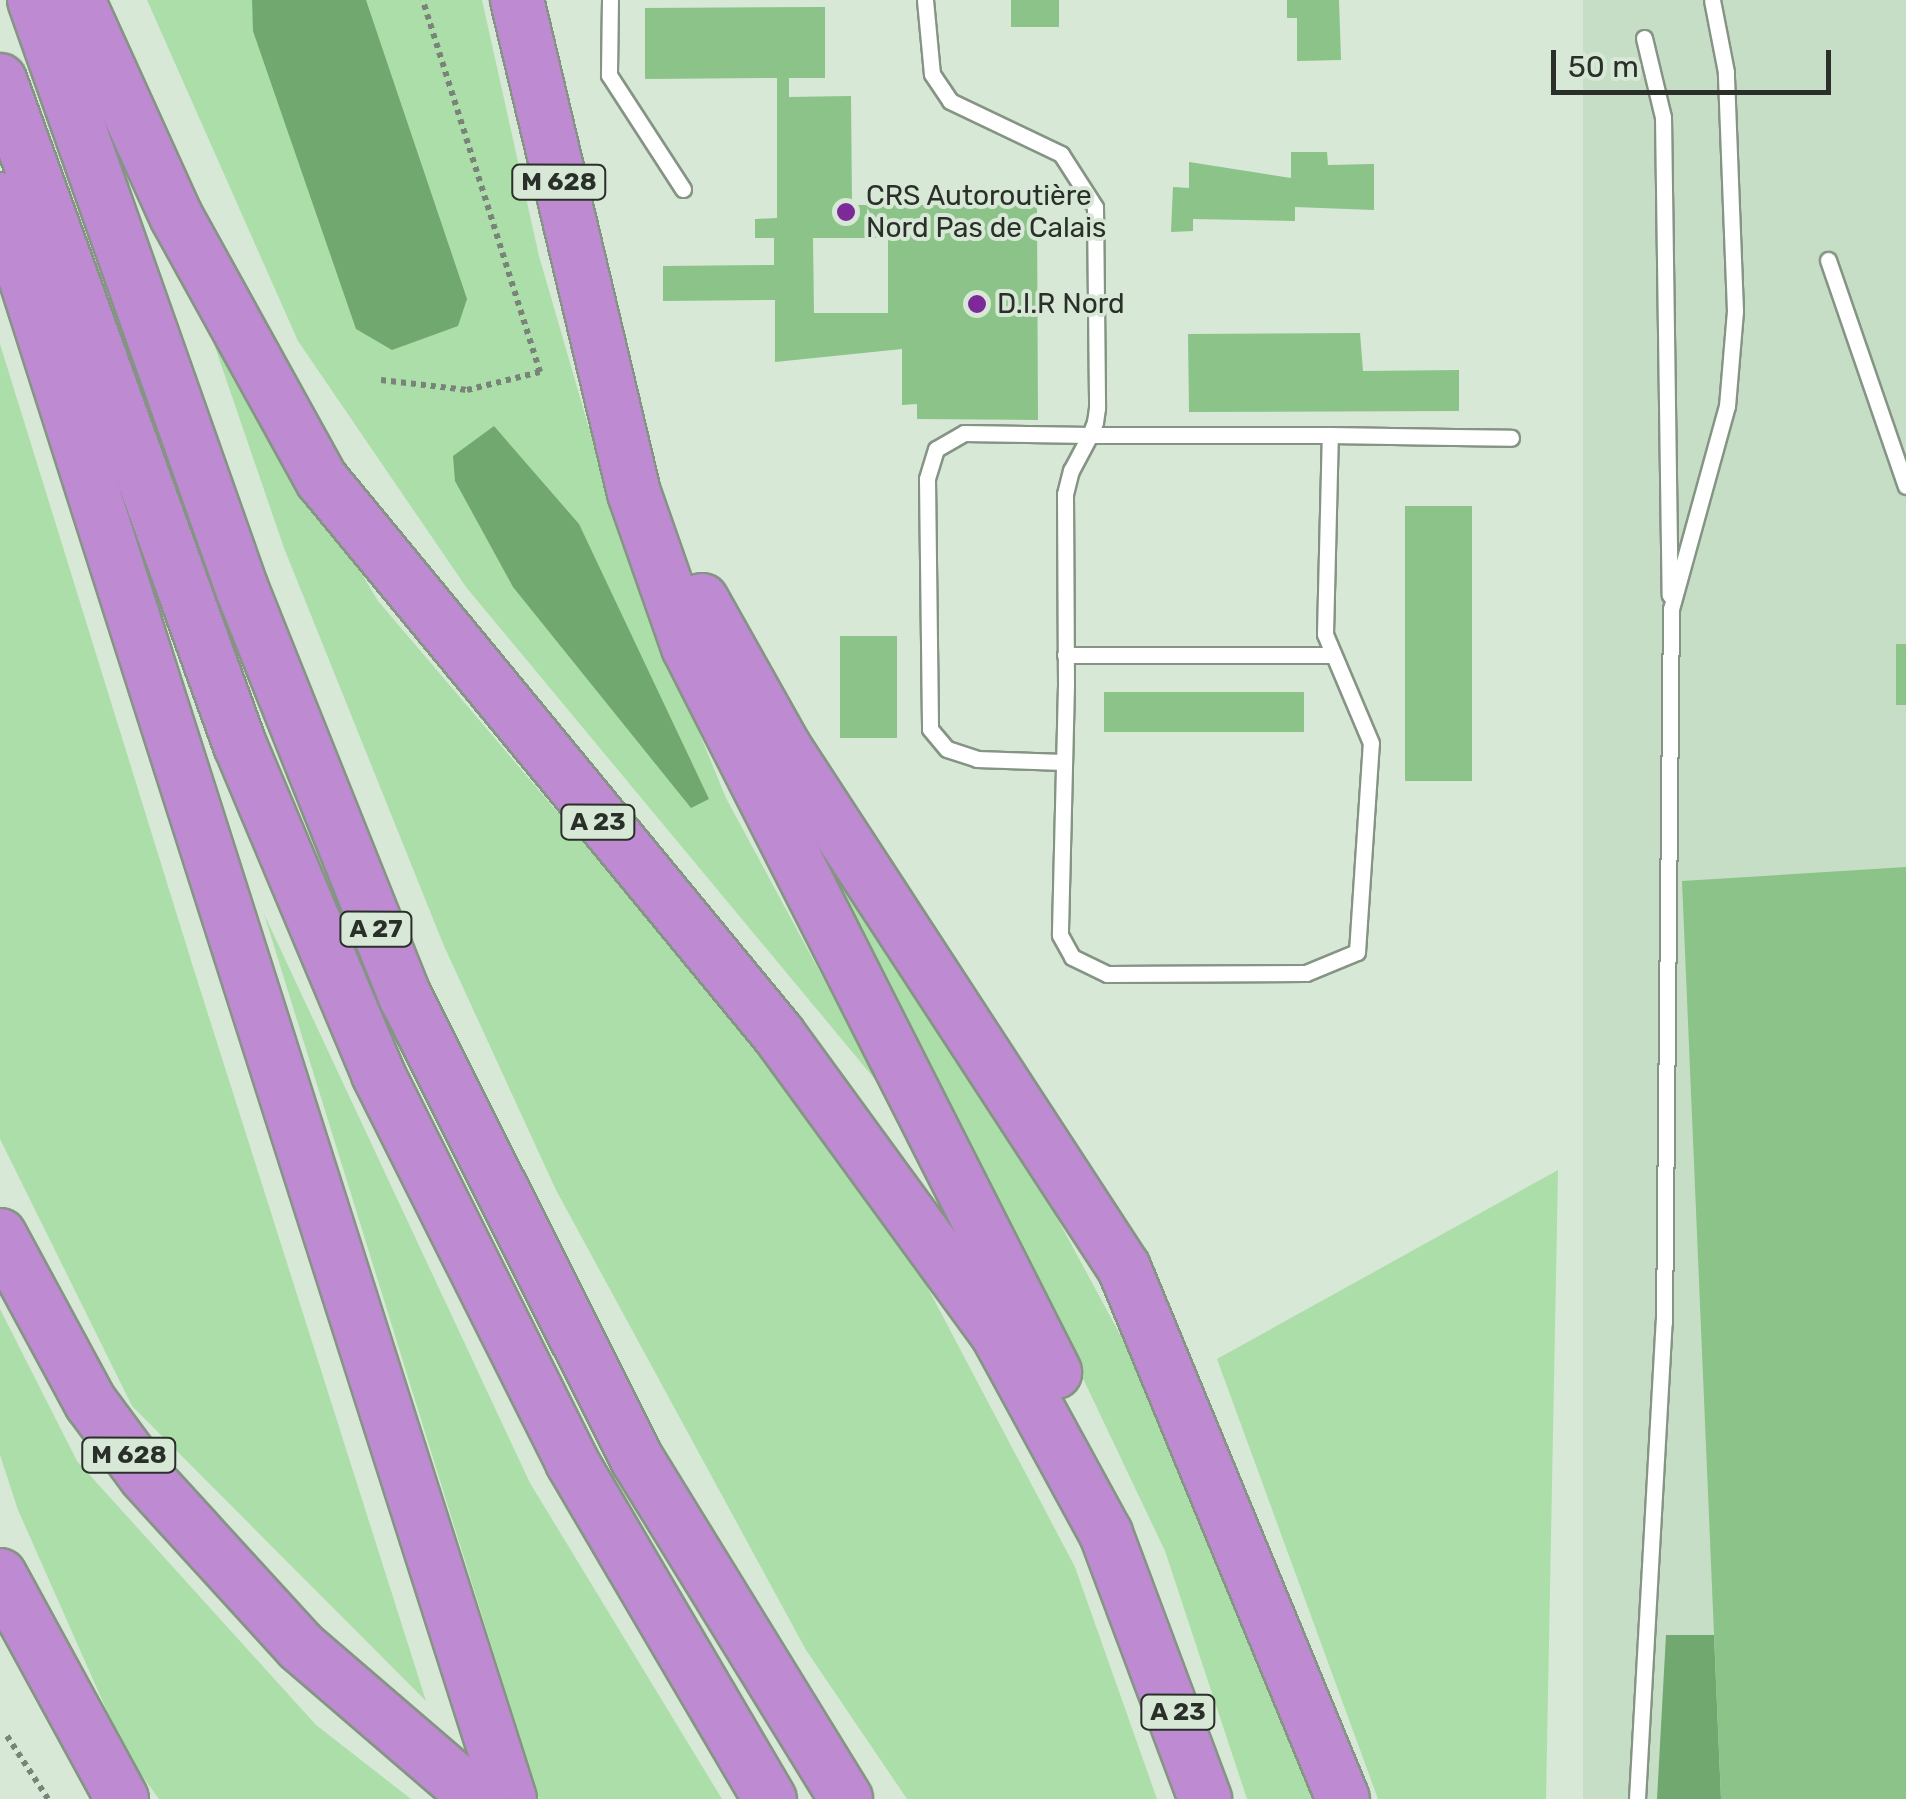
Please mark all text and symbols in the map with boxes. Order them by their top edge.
scale bar [1556,30,1836,92]
text: 50 m [1568,49,1639,85]
road number: M 628 [509,162,609,202]
place label: CRS Autoroutière Nord Pas de Calais [866,179,1106,245]
marker: CRS Autoroutière Nord Pas de Calais [835,201,857,223]
place label: D.I.R Nord [997,287,1125,321]
marker: D.I.R Nord [966,293,988,315]
road number: A 23 [558,802,638,842]
road number: A 27 [338,909,414,949]
road number: M 628 [79,1435,179,1475]
road number: A 23 [1138,1692,1218,1732]

